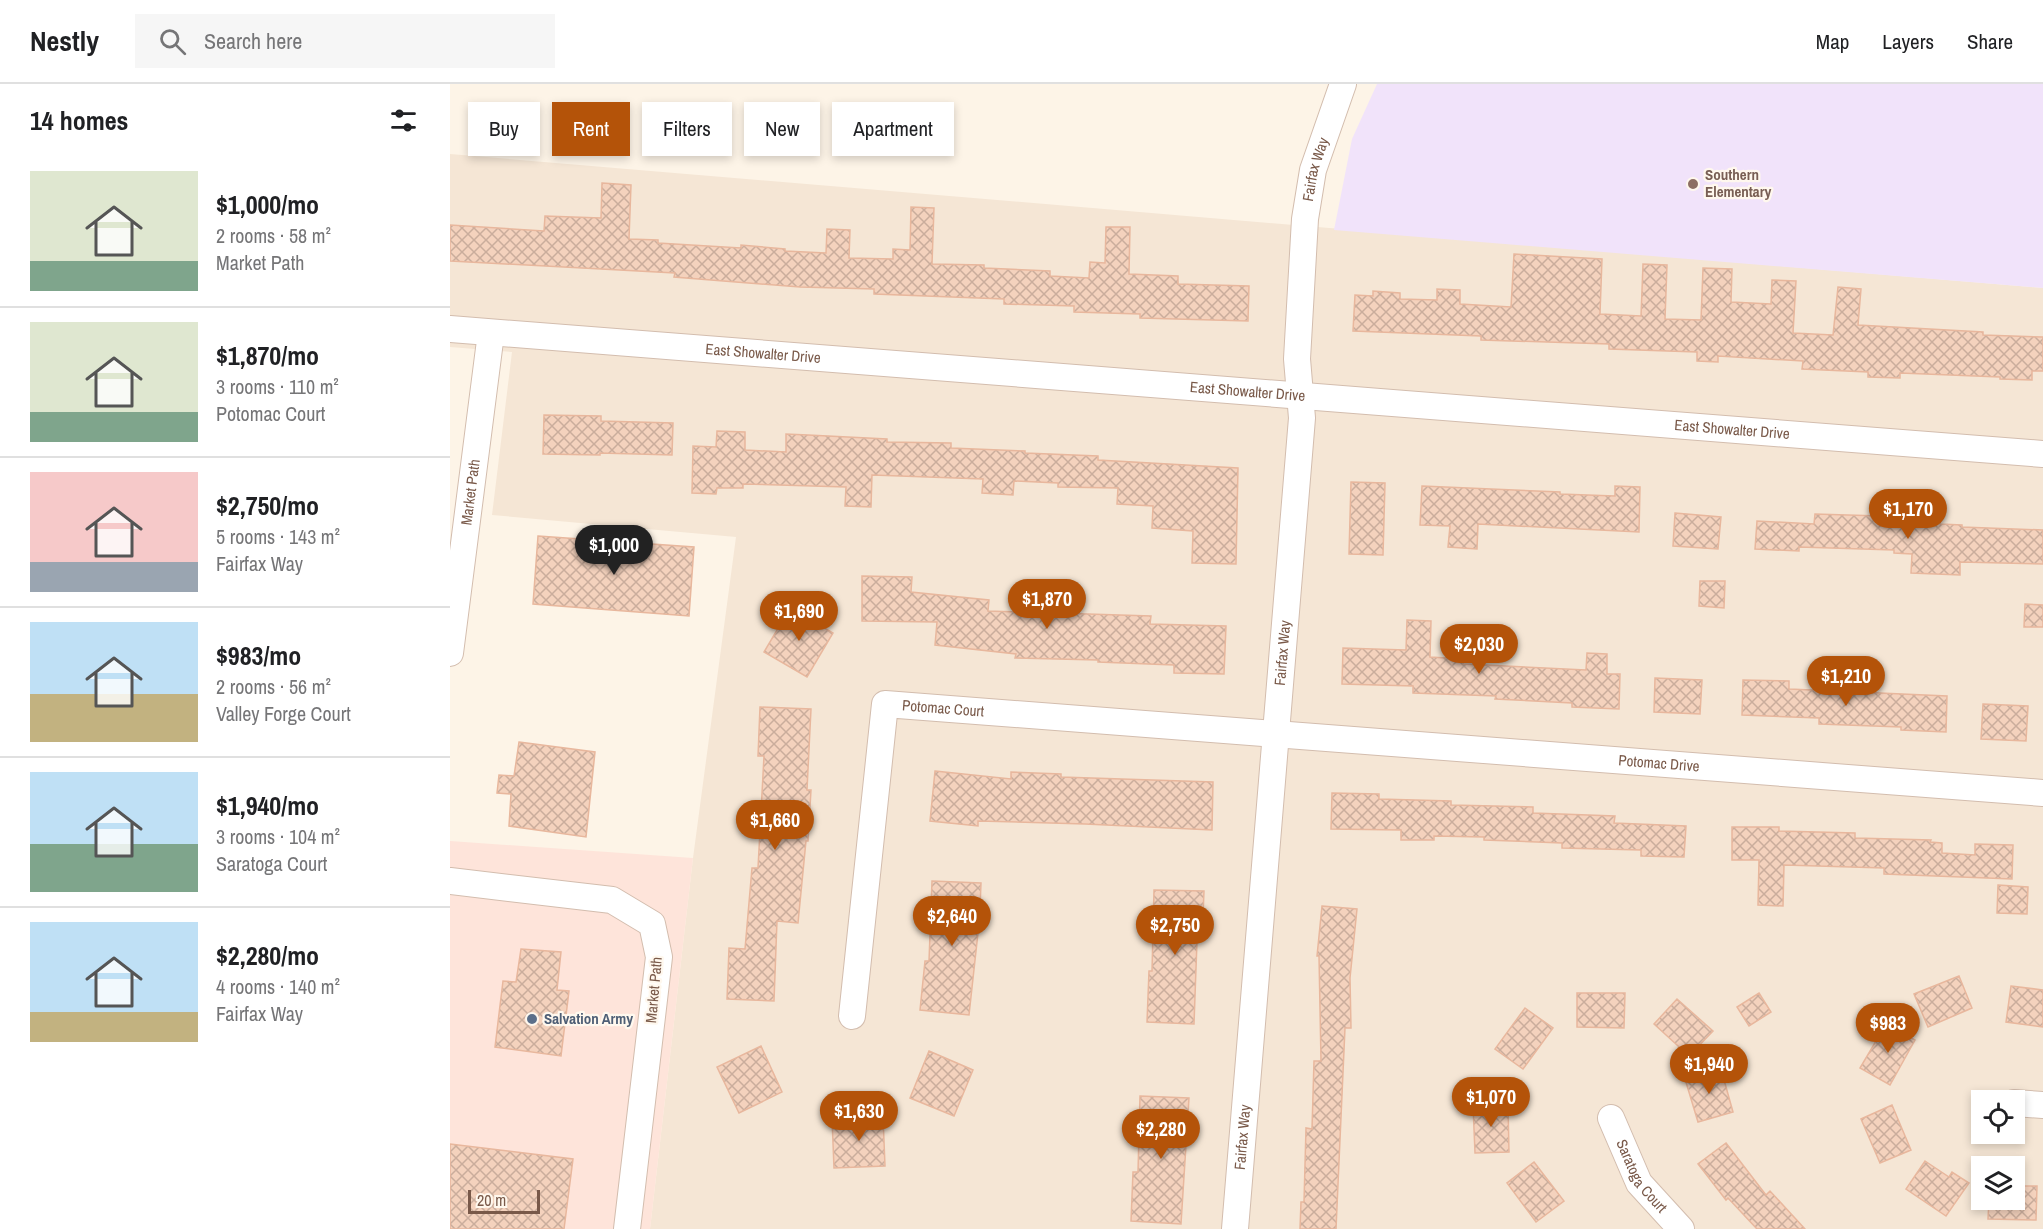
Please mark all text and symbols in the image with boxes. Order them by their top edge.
search box [135,14,555,68]
text: Nestly [30,22,99,60]
icon: search [156,25,189,58]
text: Search here [204,26,302,56]
text: Map [1816,27,1849,56]
text: Layers [1882,27,1934,56]
text: Share [1967,27,2013,56]
chip: Buy [468,102,540,156]
chip: Rent [552,102,630,156]
chip: Filters [642,102,732,156]
chip: New [744,102,820,156]
chip: Apartment [832,102,954,156]
text: 14 homes [30,103,128,138]
icon: filters [387,104,420,137]
street label: Fairfax Way [1297,134,1334,203]
place label: Southern Elementary [1705,164,1771,202]
marker: Southern Elementary [1686,177,1700,191]
text: $1,000/mo [216,187,319,222]
icon: home [78,195,150,267]
text: 2 rooms · 58 m² [216,222,331,249]
text: Market Path [216,249,304,276]
text: $1,870/mo [216,338,319,373]
street label: East Showalter Drive [705,338,822,368]
icon: home [78,346,150,418]
text: 3 rooms · 110 m² [216,373,339,400]
street label: East Showalter Drive [1189,376,1306,406]
text: Potomac Court [216,400,325,427]
street label: East Showalter Drive [1674,414,1791,444]
street label: Market Path [455,458,485,527]
text: $2,750/mo [216,488,319,523]
pin: $1,170 [1859,489,1957,540]
text: $1,170 [1883,495,1933,522]
icon: home [78,496,150,568]
text: 5 rooms · 143 m² [216,523,340,550]
pin: $1,000 [565,525,663,576]
text: $1,000 [589,531,639,558]
text: Fairfax Way [216,550,303,577]
pin: $1,870 [998,579,1096,630]
text: $1,870 [1022,585,1072,612]
pin: $1,690 [750,591,848,642]
text: $1,690 [774,597,824,624]
street label: Fairfax Way [1269,619,1295,686]
pin: $2,030 [1430,624,1528,675]
text: $2,030 [1454,630,1504,657]
text: $983/mo [216,638,301,673]
icon: home [78,646,150,718]
pin: $1,210 [1797,656,1895,707]
text: $1,210 [1821,662,1871,689]
text: 2 rooms · 56 m² [216,673,331,700]
street label: Potomac Court [901,694,985,722]
text: Valley Forge Court [216,700,351,727]
street label: Potomac Drive [1618,749,1701,777]
text: $1,940/mo [216,788,319,823]
icon: home [78,796,150,868]
pin: $1,660 [726,800,824,851]
text: $1,660 [750,806,800,833]
text: 3 rooms · 104 m² [216,823,340,850]
text: Saratoga Court [216,850,327,877]
pin: $2,640 [903,896,1001,947]
text: $2,640 [927,902,977,929]
pin: $2,750 [1126,905,1224,956]
text: $2,750 [1150,911,1200,938]
text: $2,280/mo [216,938,319,973]
icon: home [78,946,150,1018]
street label: Market Path [640,956,667,1024]
text: 4 rooms · 140 m² [216,973,340,1000]
text: Fairfax Way [216,1000,303,1027]
pin: $983 [1852,1003,1924,1054]
place label: Salvation Army [544,1008,633,1029]
text: $983 [1870,1009,1906,1036]
marker: Salvation Army [525,1012,539,1026]
pin: $1,940 [1660,1044,1758,1095]
text: $1,940 [1684,1050,1734,1077]
pin: $1,070 [1442,1077,1540,1128]
text: $1,070 [1466,1083,1516,1110]
map controls [1971,1090,2025,1210]
button: locate [1971,1090,2025,1144]
pin: $1,630 [810,1091,908,1142]
text: $1,630 [834,1097,884,1124]
street label: Fairfax Way [1229,1103,1255,1171]
pin: $2,280 [1112,1109,1210,1160]
text: $2,280 [1136,1115,1186,1142]
street label: Saratoga Court [1611,1136,1672,1217]
button: layers [1971,1156,2025,1210]
scale bar [468,1187,540,1214]
text: 20 m [477,1189,506,1211]

